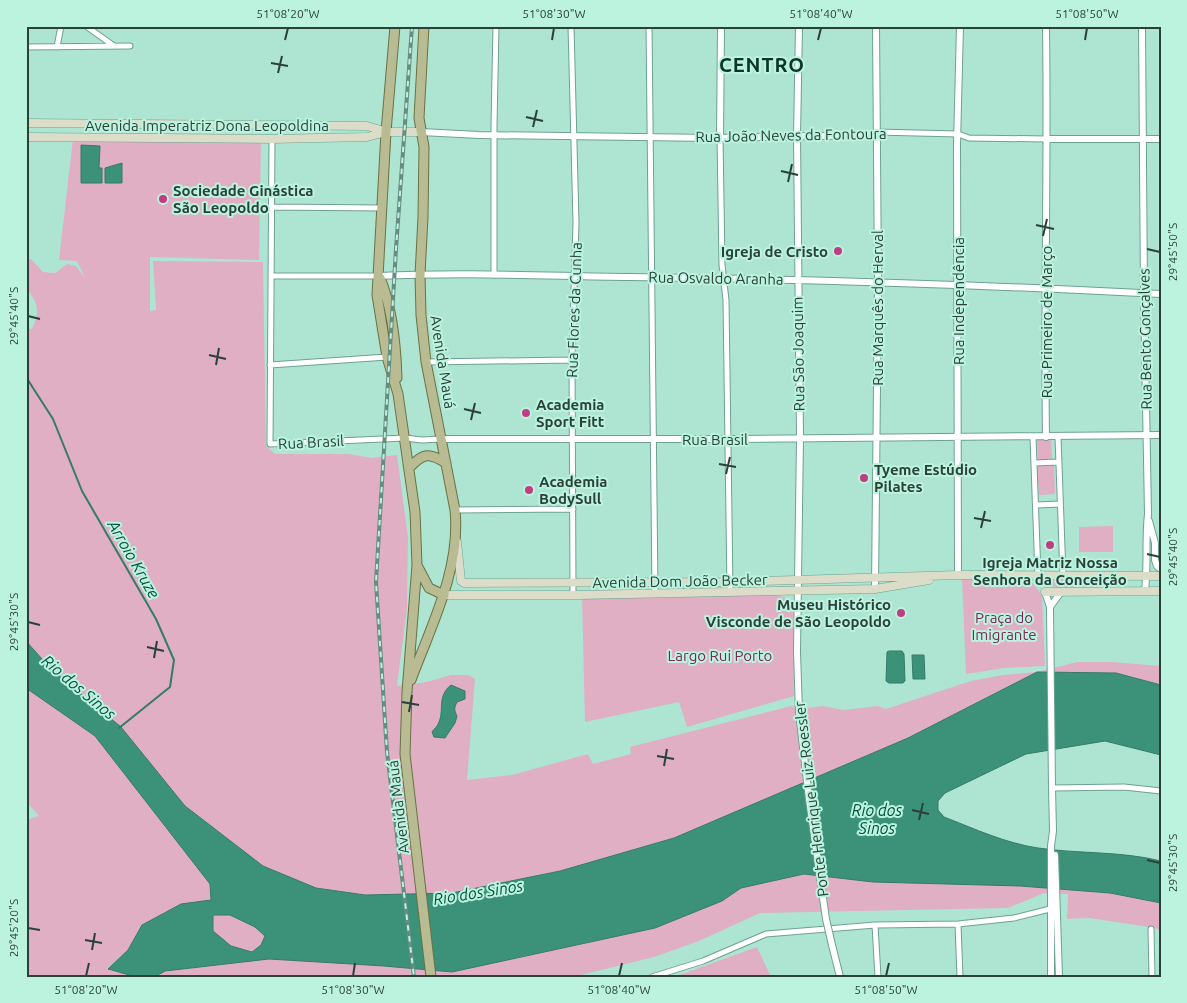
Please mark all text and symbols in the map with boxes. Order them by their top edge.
text: 51°08'20"W [256,7,320,20]
text: 51°08'30"W [522,7,586,20]
text: 51°08'40"W [789,7,853,20]
text: 51°08'50"W [1055,7,1119,20]
district label: CENTRO [719,53,805,76]
street label: Avenida Imperatriz Dona Leopoldina [85,117,329,134]
street label: Rua João Neves da Fontoura [695,125,887,145]
place label: Sociedade Ginástica São Leopoldo [173,182,313,216]
marker: Sociedade Ginástica São Leopoldo [157,193,169,205]
text: 29°45'50"S [1166,223,1179,281]
street label: Rua Marquês do Herval [869,230,886,386]
street label: Rua Independência [950,237,967,365]
street label: Rua Flores da Cunha [563,242,585,378]
place label: Igreja de Cristo [721,243,828,260]
marker: Igreja de Cristo [832,245,844,257]
street label: Rua Primeiro de Março [1038,246,1055,398]
street label: Rua Osvaldo Aranha [648,268,784,288]
street label: Rua Bento Gonçalves [1135,268,1155,410]
text: 29°45'40"S [7,287,20,345]
street label: Rua São Joaquim [789,297,807,411]
street label: Avenida Mauá [427,314,459,410]
place label: Academia Sport Fitt [536,396,605,430]
marker: Academia Sport Fitt [520,407,532,419]
street label: Rua Brasil [682,431,748,448]
street label: Rua Brasil [278,432,344,452]
place label: Tyeme Estúdio Pilates [874,461,977,495]
marker: Tyeme Estúdio Pilates [858,472,870,484]
place label: Academia BodySull [539,473,608,507]
marker: Academia BodySull [523,484,535,496]
water label: Arroio Kruze [104,516,164,601]
text: 29°45'40"S [1166,528,1179,586]
marker: Igreja Matriz Nossa Senhora da Conceição [1044,539,1056,551]
place label: Igreja Matriz Nossa Senhora da Conceição [973,554,1127,589]
street label: Avenida Dom João Becker [592,571,768,591]
text: 29°45'30"S [7,593,20,651]
place label: Museu Histórico Visconde de São Leopoldo [706,596,891,630]
marker: Museu Histórico Visconde de São Leopoldo [895,607,907,619]
park label: Praça do Imigrante [971,609,1037,643]
park label: Largo Rui Porto [668,647,772,664]
water label: Rio dos Sinos [39,651,120,723]
street label: Ponte Henrique Luiz Roessler [791,700,831,898]
street label: Avenida Mauá [384,759,412,855]
water label: Rio dos Sinos [852,801,902,837]
text: 29°45'30"S [1166,834,1179,892]
water label: Rio dos Sinos [432,876,524,908]
text: 29°45'20"S [7,899,20,957]
text: 51°08'20"W [54,983,118,996]
text: 51°08'30"W [321,983,385,996]
text: 51°08'40"W [587,983,651,996]
text: 51°08'50"W [854,983,918,996]

